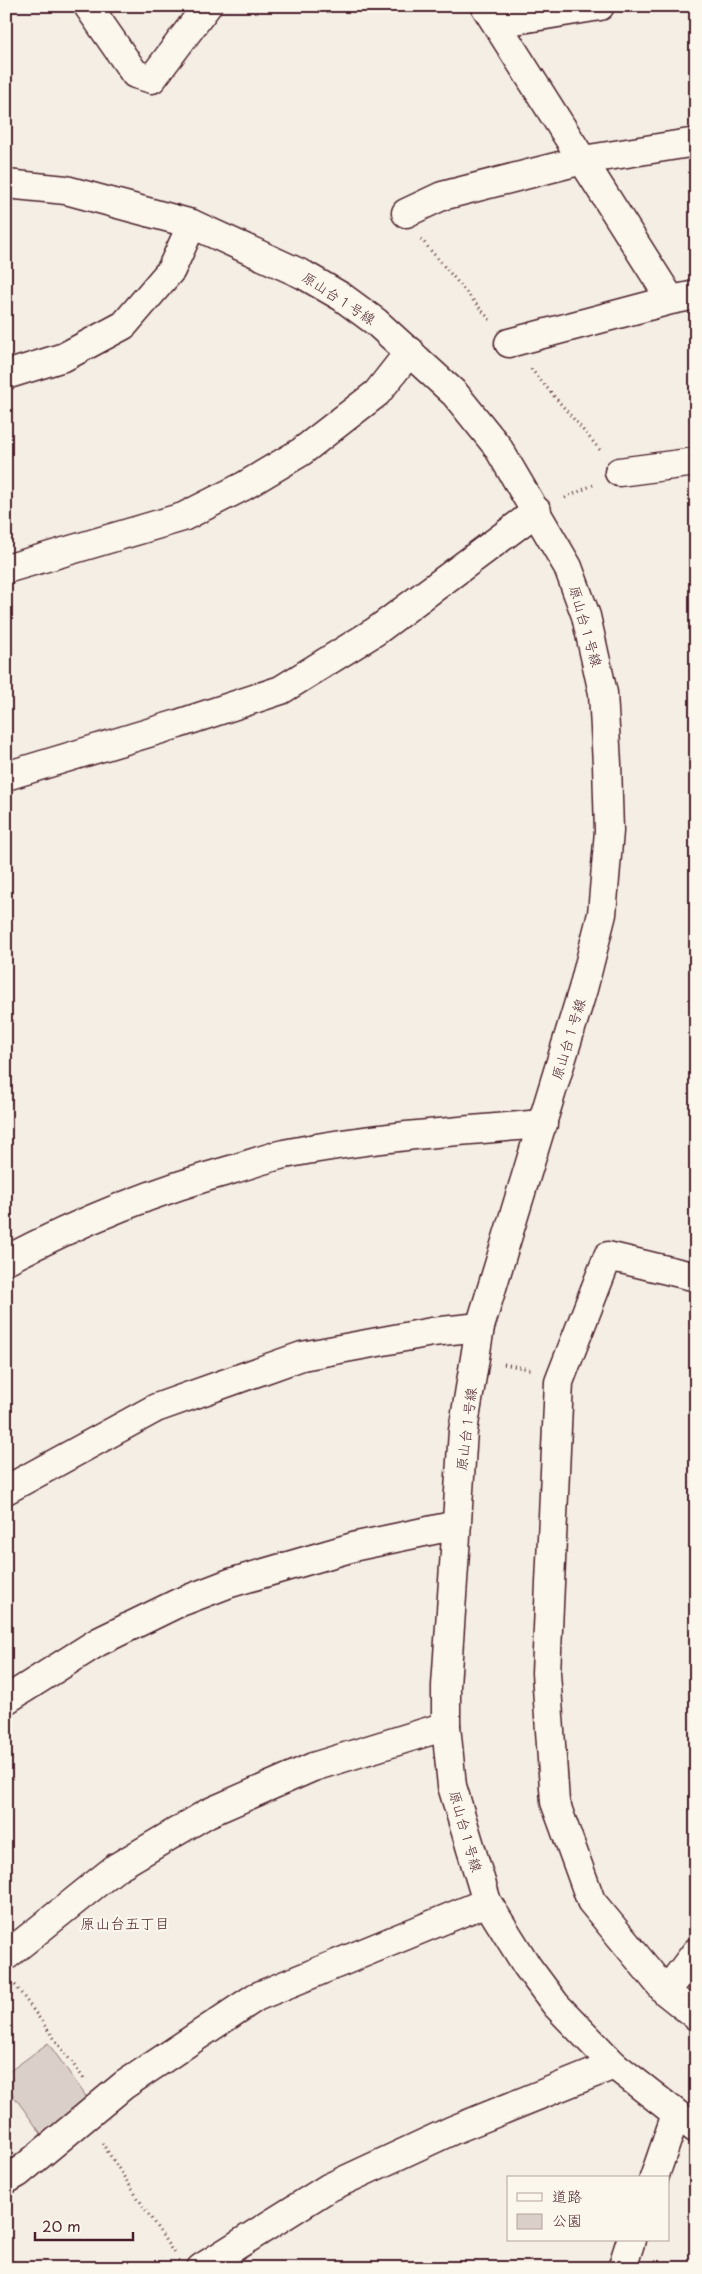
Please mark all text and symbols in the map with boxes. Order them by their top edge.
street label: 原山台１号線 [298,266,380,330]
street label: 原山台１号線 [564,583,608,669]
street label: 原山台１号線 [546,996,590,1082]
street label: 原山台１号線 [450,1386,482,1472]
street label: 原山台１号線 [444,1788,488,1874]
district label: 原山台五丁目 [80,1911,170,1934]
legend [507,2176,670,2242]
text: 道路 [552,2184,582,2207]
text: 公園 [552,2208,582,2231]
scale bar [35,2209,132,2241]
text: 20 m [42,2214,81,2237]

